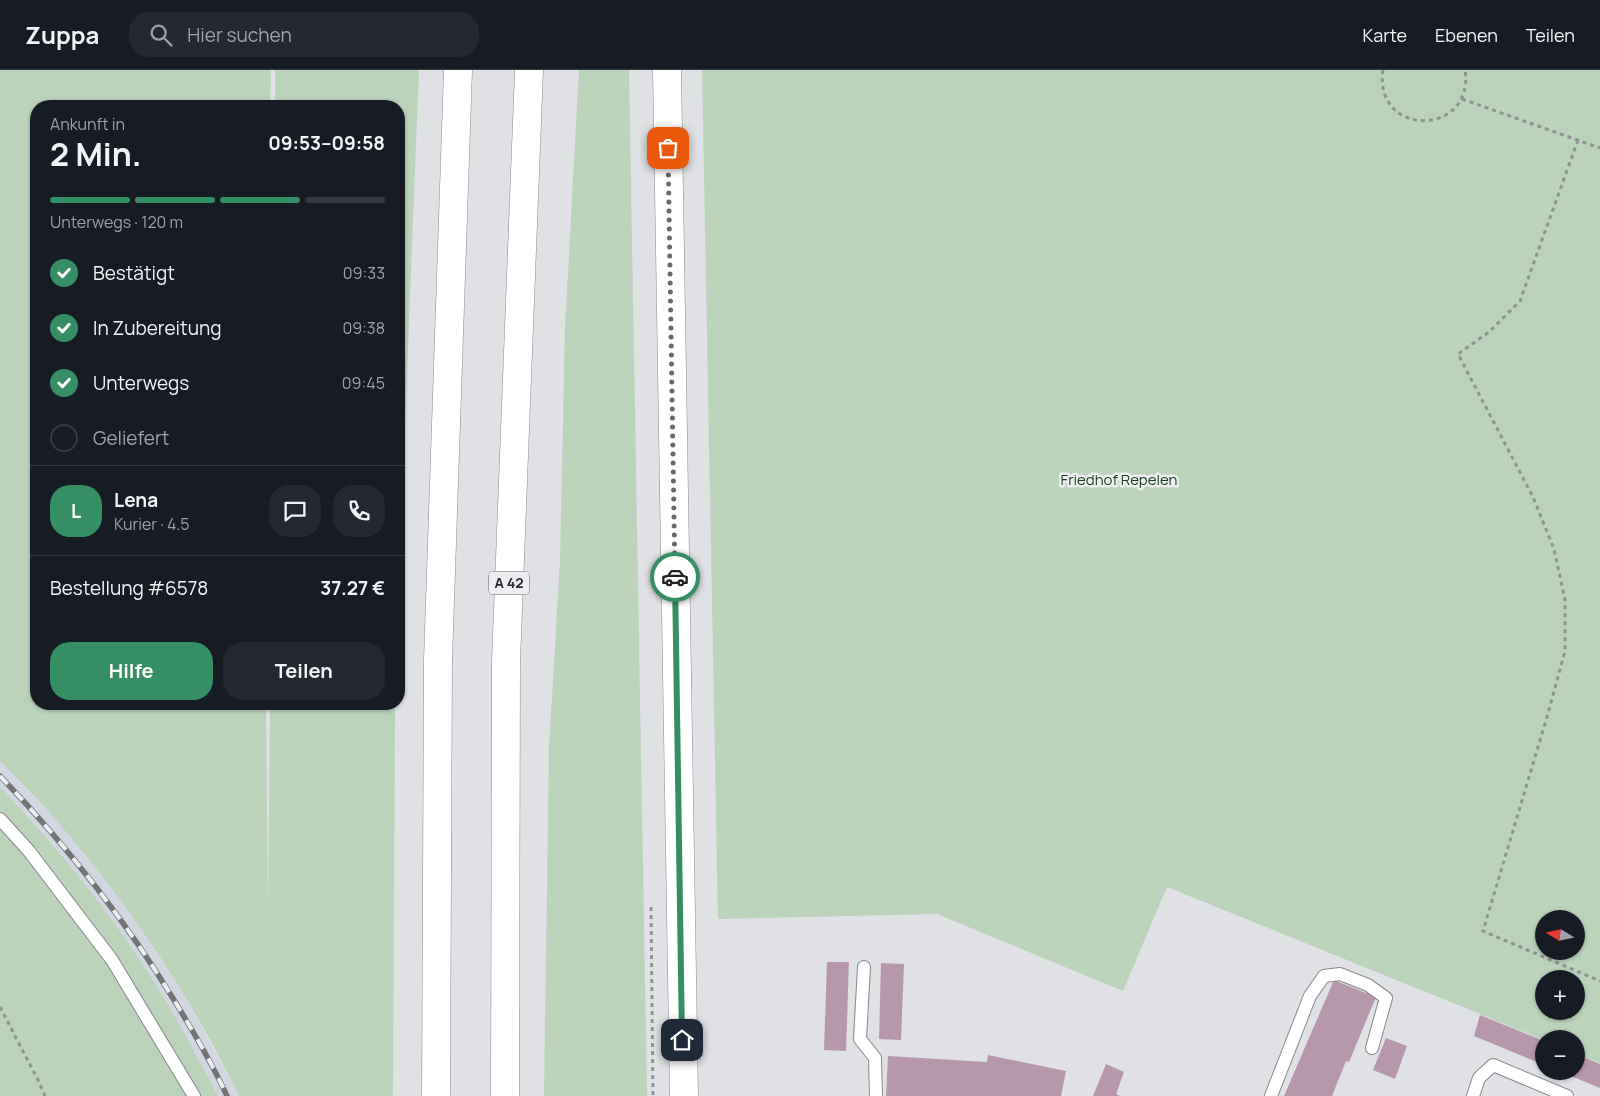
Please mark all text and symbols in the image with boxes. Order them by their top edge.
search box [129,12,479,57]
text: Zuppa [25,18,99,51]
icon: search [147,21,175,49]
text: Hier suchen [187,22,292,48]
text: Karte [1363,23,1407,47]
text: Ebenen [1435,23,1498,47]
text: Teilen [1526,23,1575,47]
text: Ankunft in [50,113,125,135]
pin [647,127,689,169]
text: 09:53–09:58 [268,130,385,156]
text: 2 Min. [50,132,142,176]
icon: bag [654,134,682,162]
text: Unterwegs · 120 m [50,211,183,233]
icon: check [50,259,78,287]
text: Bestätigt [93,260,175,286]
text: 09:33 [343,262,385,284]
icon: check [50,314,78,342]
text: In Zubereitung [93,315,221,341]
text: 09:38 [342,317,385,339]
icon: check [50,369,78,397]
text: Unterwegs [93,370,189,396]
text: 09:45 [342,372,385,394]
text: Geliefert [93,425,169,451]
park label: Friedhof Repelen [1061,469,1177,490]
button: chat [269,485,321,537]
button: phone [333,485,385,537]
text: Lena [114,487,158,513]
text: L [71,498,81,524]
text: Kurier · 4.5 [114,513,190,535]
courier [650,552,700,602]
icon: car [661,563,689,591]
road number: A 42 [489,572,529,594]
text: Bestellung #6578 [50,575,208,601]
text: 37.27 € [320,575,385,601]
button: Hilfe [50,642,213,700]
button: Teilen [223,642,385,700]
north arrow [1535,910,1585,960]
map controls [1535,910,1585,1080]
button: + [1535,970,1585,1020]
pin [661,1019,703,1061]
icon: home [668,1026,696,1054]
button: − [1535,1030,1585,1080]

